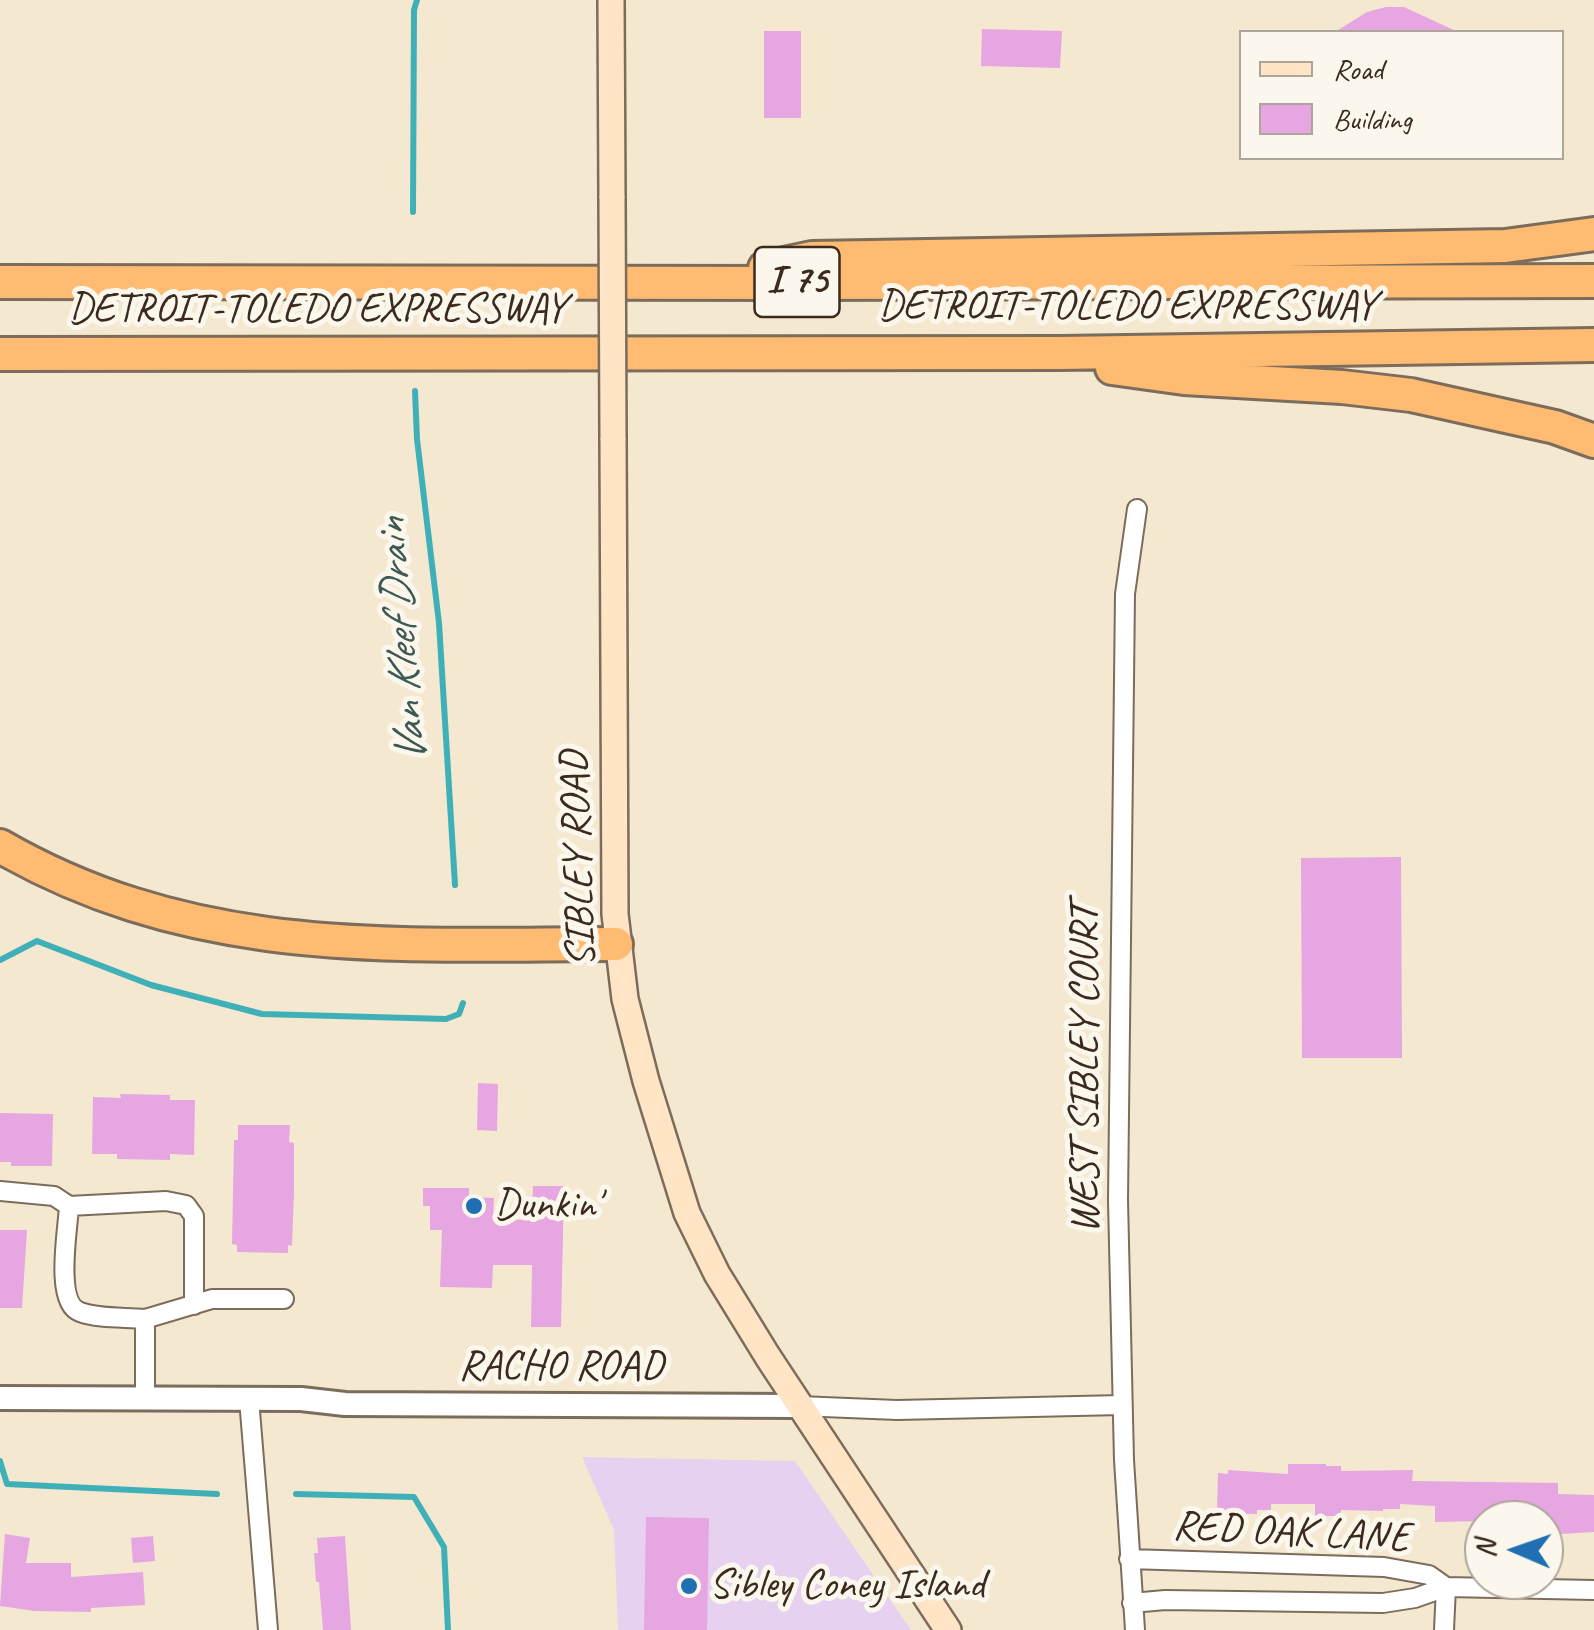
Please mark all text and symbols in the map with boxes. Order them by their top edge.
legend [1239,30,1564,160]
text: Road [1333,50,1383,88]
text: Building [1333,100,1412,138]
road number: I 75 [754,247,840,317]
street label: DETROIT-TOLEDO EXPRESSWAY [878,282,1376,332]
street label: DETROIT-TOLEDO EXPRESSWAY [68,285,566,335]
water label: Van Kleef Drain [365,517,441,765]
street label: SIBLEY ROAD [550,750,608,968]
street label: WEST SIBLEY COURT [1061,904,1111,1234]
place label: Dunkin' [494,1181,600,1231]
marker: Dunkin' [463,1195,485,1217]
street label: RACHO ROAD [458,1342,664,1392]
north arrow [1464,1500,1564,1600]
street label: RED OAK LANE [1171,1502,1411,1564]
text: N [1468,1540,1503,1558]
place label: Sibley Coney Island [709,1561,985,1611]
marker: Sibley Coney Island [678,1575,700,1597]

